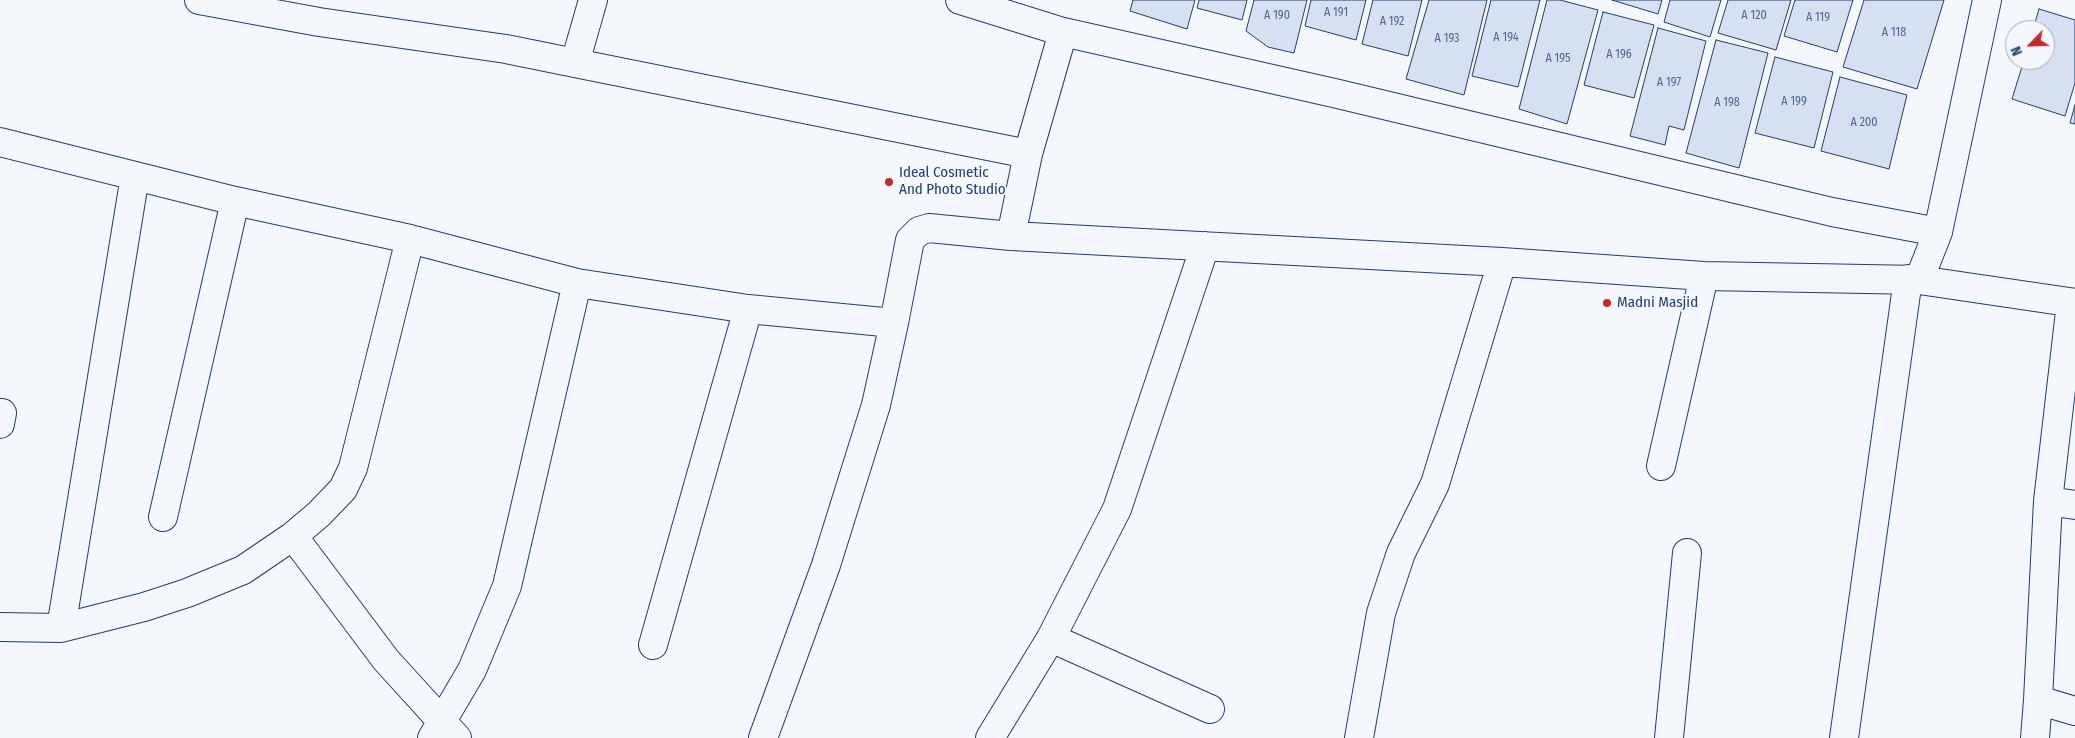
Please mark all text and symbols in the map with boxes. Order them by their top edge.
house number: A 191 [1324,6,1348,20]
house number: A 190 [1264,9,1290,23]
house number: A 120 [1741,9,1767,23]
house number: A 119 [1806,11,1830,25]
house number: A 192 [1380,15,1404,29]
north arrow [2005,20,2055,70]
house number: A 118 [1882,26,1906,40]
house number: A 194 [1493,31,1519,45]
house number: A 193 [1435,32,1459,46]
text: N [2007,44,2026,58]
house number: A 196 [1606,48,1632,62]
house number: A 195 [1545,52,1571,66]
house number: A 197 [1657,76,1681,90]
house number: A 199 [1781,95,1807,109]
house number: A 198 [1714,96,1740,110]
house number: A 200 [1851,116,1877,130]
place label: Ideal Cosmetic And Photo Studio [899,164,1006,199]
marker: Ideal Cosmetic And Photo Studio [883,176,895,188]
place label: Madni Masjid [1617,294,1698,312]
marker: Madni Masjid [1601,297,1613,309]

